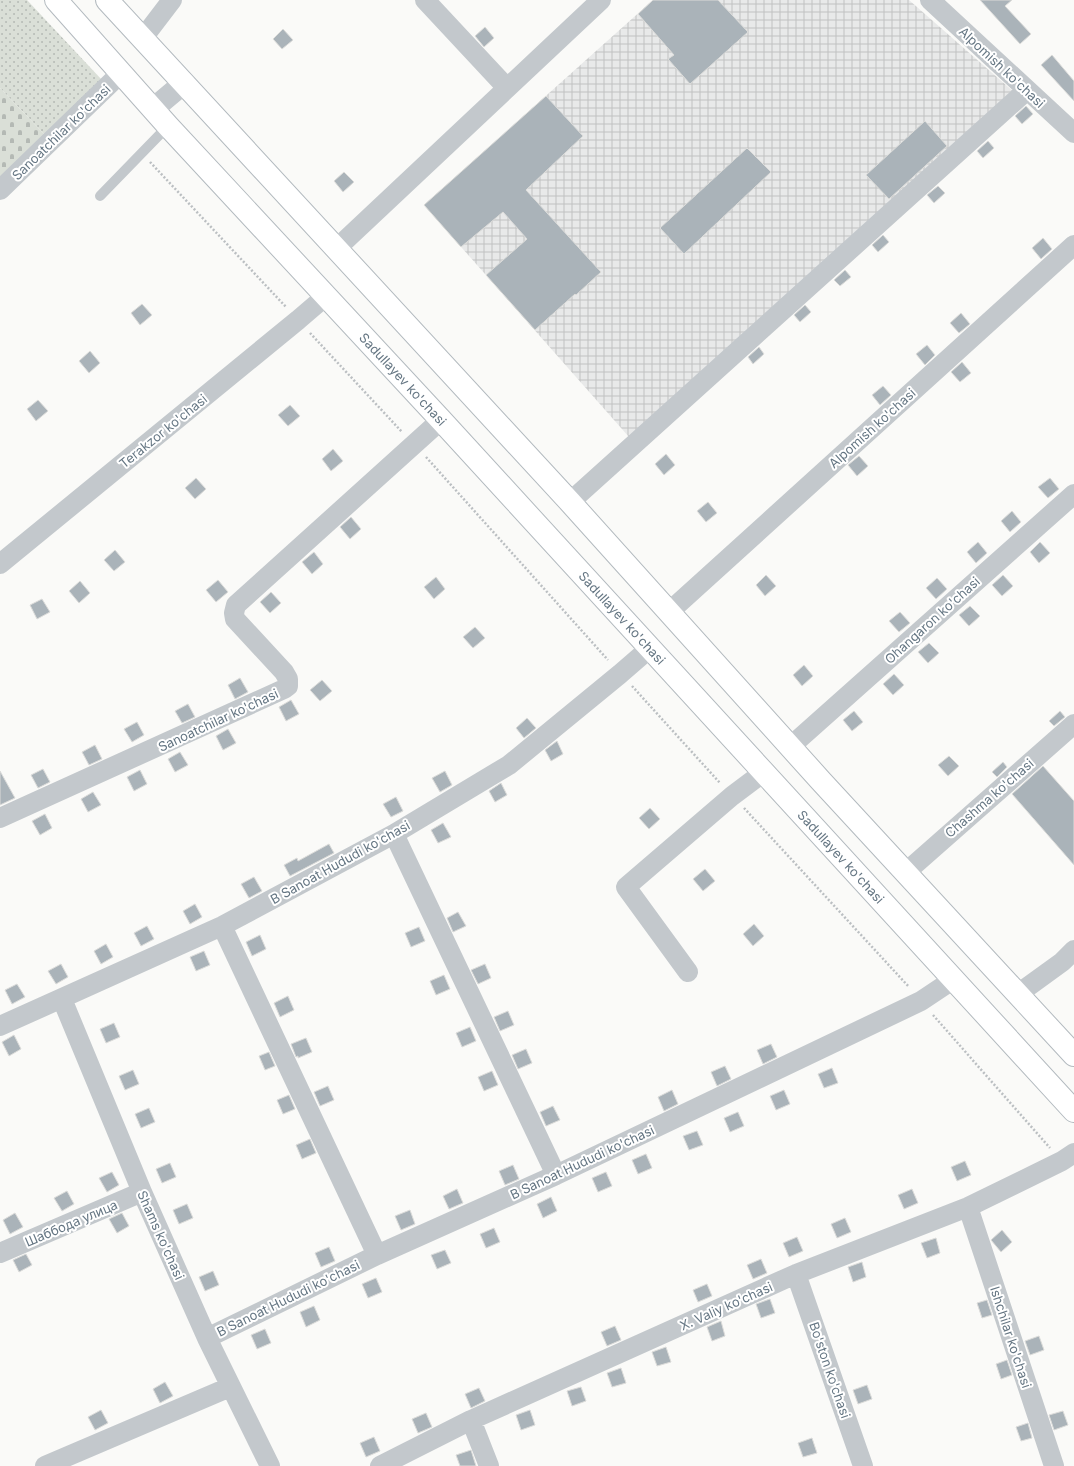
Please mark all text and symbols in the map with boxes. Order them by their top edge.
street label: Alpomish ko'chasi [956,23,1048,111]
street label: Sanoatchilar ko'chasi [9,81,113,183]
street label: Sadullayev ko'chasi [356,329,450,429]
street label: Alpomish ko'chasi [825,385,919,471]
street label: Terakzor ko'chasi [116,391,210,471]
street label: Sadullayev ko'chasi [575,568,669,668]
street label: Ohangaron ko'chasi [881,573,983,667]
street label: Sanoatchilar ko'chasi [155,685,281,755]
street label: Chashma ko'chasi [941,755,1037,841]
street label: Sadullayev ko'chasi [794,807,888,907]
street label: B Sanoat Hududi ko'chasi [267,817,413,907]
street label: B Sanoat Hududi ko'chasi [507,1122,657,1202]
street label: Shams ko'chasi [134,1188,188,1282]
street label: Шаббода улица [22,1196,120,1250]
street label: B Sanoat Hududi ko'chasi [214,1256,362,1340]
street label: X. Valiy ko'chasi [677,1278,775,1334]
street label: Ishchilar ko'chasi [987,1284,1035,1390]
street label: Bo'ston ko'chasi [806,1320,854,1420]

